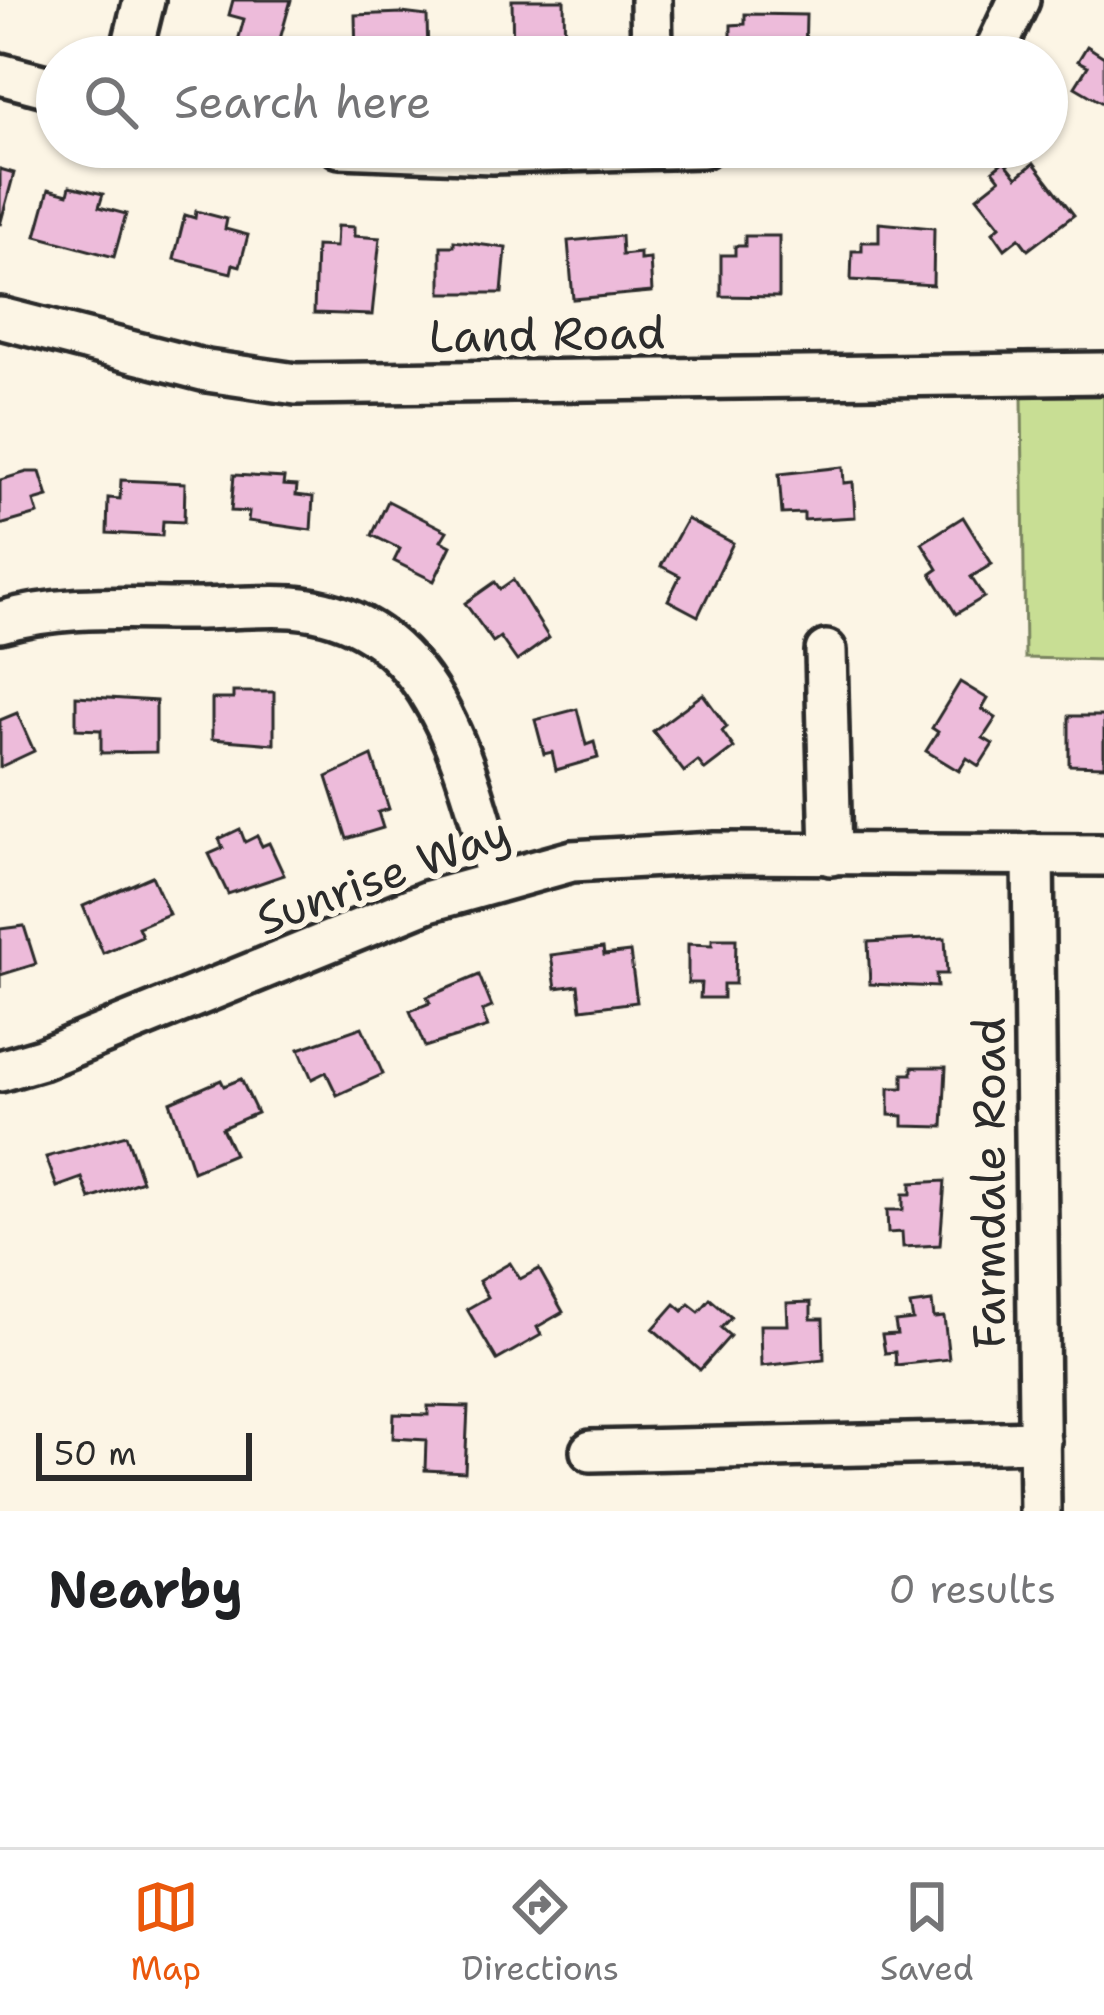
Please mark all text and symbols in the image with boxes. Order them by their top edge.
search box [36,36,1068,168]
icon: search [78,69,144,135]
text: Search here [174,72,431,132]
street label: Land Road [428,302,666,366]
street label: Sunrise Way [248,801,518,949]
street label: Farmdale Road [959,1017,1019,1349]
scale bar [36,1427,252,1480]
text: 50 m [54,1431,137,1476]
text: Nearby [48,1555,243,1623]
text: 0 results [889,1563,1056,1615]
tab: Map [130,1874,201,1991]
tab: Directions [462,1874,619,1991]
tab: Saved [880,1874,974,1991]

